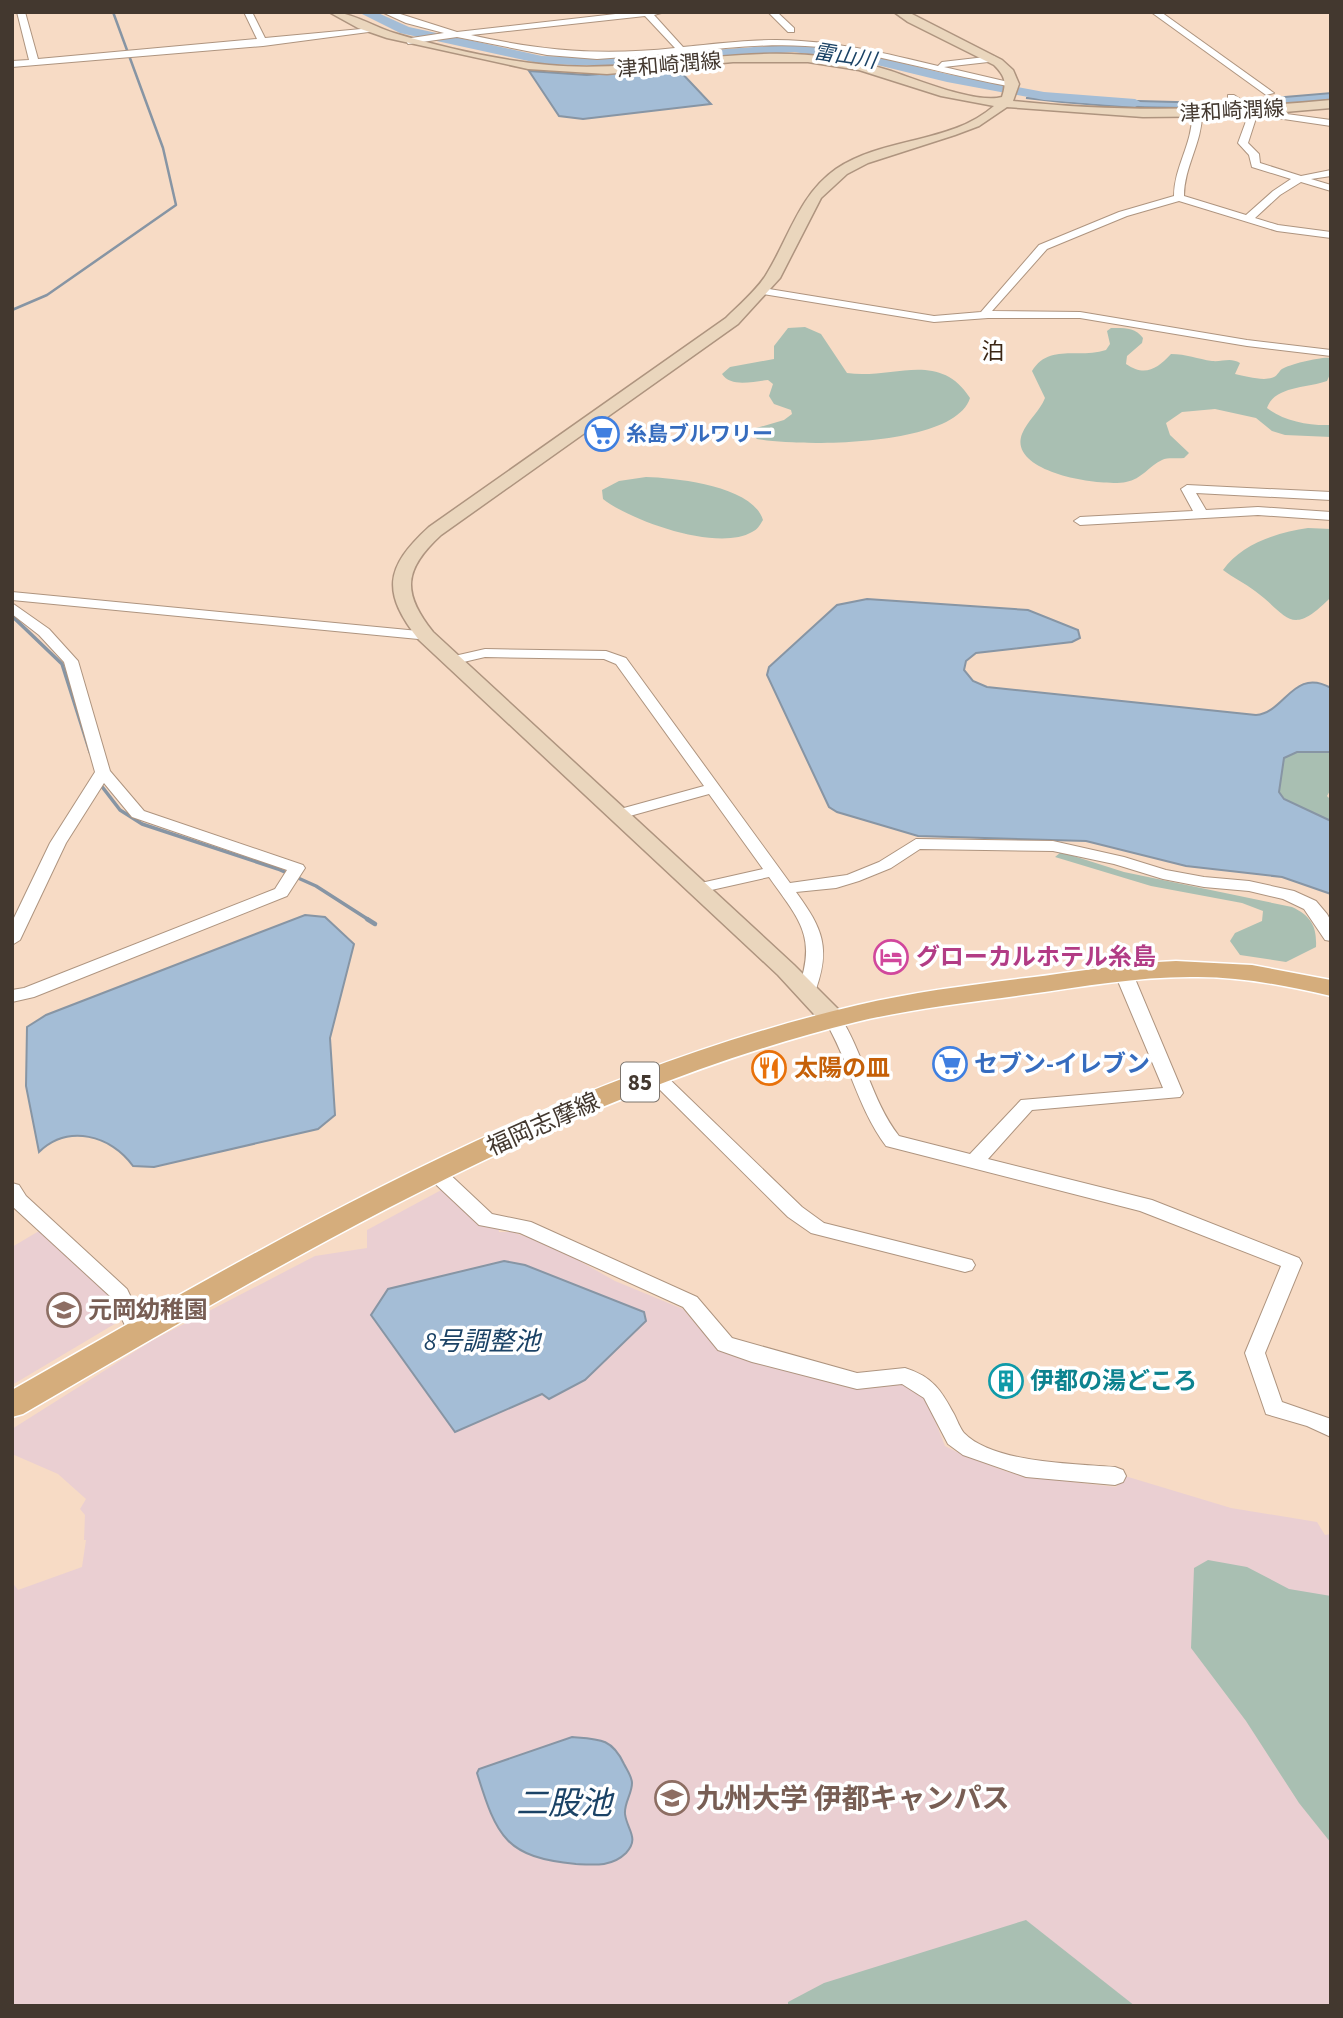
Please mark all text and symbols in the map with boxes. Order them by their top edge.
water label: 雷山川 [812,36,880,76]
street label: 津和崎潤線 [615,45,723,85]
street label: 津和崎潤線 [1179,93,1285,129]
district label: 泊 [982,335,1005,368]
supermarket icon: 糸島ブルワリー [583,415,621,453]
place label: 糸島ブルワリー [626,419,773,449]
hotel icon: グローカルホテル糸島 [872,938,910,976]
place label: グローカルホテル糸島 [916,940,1156,975]
supermarket icon: セブン-イレブン [931,1045,969,1083]
place label: セブン-イレブン [974,1047,1150,1082]
restaurant icon: 太陽の皿 [750,1049,788,1087]
place label: 太陽の皿 [794,1051,890,1086]
road number: 85 [621,1063,659,1102]
street label: 福岡志摩線 [481,1084,605,1165]
school or university icon: 元岡幼稚園 [45,1291,83,1329]
place label: 元岡幼稚園 [88,1293,208,1328]
water label: 8号調整池 [424,1323,543,1360]
building icon: 伊都の湯どころ [987,1362,1025,1400]
place label: 伊都の湯どころ [1030,1364,1197,1399]
school or university icon: 九州大学 伊都キャンパス [653,1779,691,1817]
place label: 九州大学 伊都キャンパス [696,1779,1010,1819]
water label: 二股池 [516,1781,615,1827]

